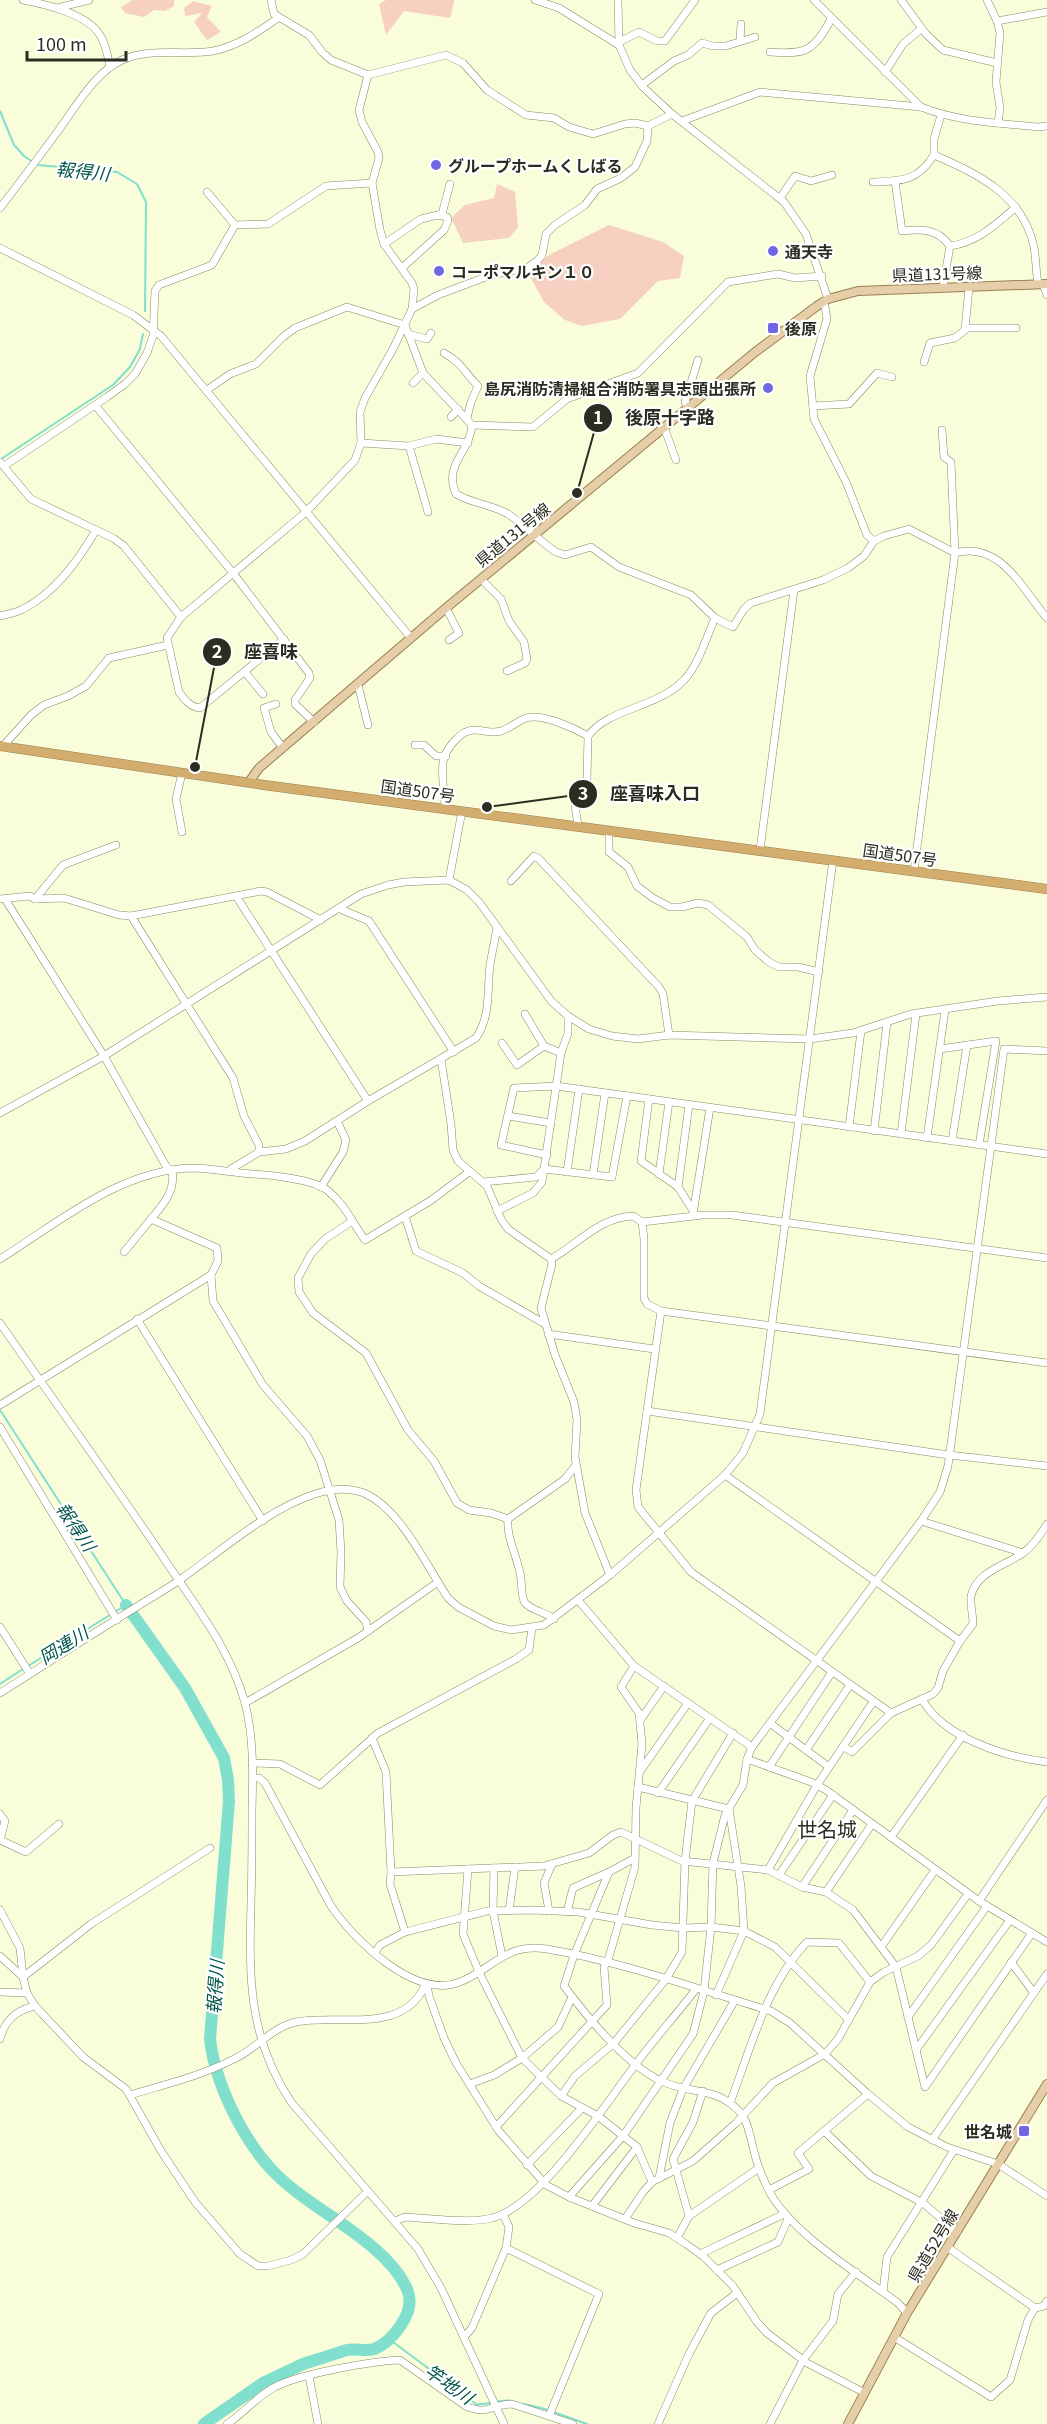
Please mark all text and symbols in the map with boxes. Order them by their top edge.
scale bar [27,24,126,62]
text: 100 m [36,30,87,56]
place label: グループホームくしばる [448,153,623,177]
water label: 報得川 [55,154,113,186]
marker: グループホームくしばる [429,158,443,172]
place label: 通天寺 [785,239,833,263]
marker: 通天寺 [766,244,780,258]
place label: コーポマルキン１０ [451,259,595,283]
street label: 県道131号線 [891,259,983,287]
marker: コーポマルキン１０ [432,264,446,278]
place label: 後原 [785,316,817,340]
marker: 後原 [766,321,780,335]
place label: 島尻消防清掃組合消防署具志頭出張所 [484,376,756,400]
marker: 島尻消防清掃組合消防署具志頭出張所 [761,381,775,395]
callout: 後原十字路 [583,400,727,436]
text: 1 [593,403,603,429]
text: 後原十字路 [625,403,715,429]
street label: 県道131号線 [469,496,555,572]
callout: 座喜味 [202,634,310,670]
text: 2 [212,637,222,663]
text: 座喜味 [244,637,298,663]
street label: 国道507号 [379,773,457,807]
callout: 座喜味入口 [568,776,712,812]
text: 3 [578,779,588,805]
text: 座喜味入口 [610,779,700,805]
street label: 国道507号 [861,837,939,871]
water label: 報得川 [51,1496,104,1557]
water label: 岡連川 [33,1618,94,1669]
district label: 世名城 [797,1814,857,1843]
water label: 報得川 [199,1957,229,2015]
place label: 世名城 [964,2119,1012,2143]
marker: 世名城 [1017,2124,1031,2138]
street label: 県道52号線 [901,2204,963,2286]
water label: 竿地川 [420,2357,481,2410]

